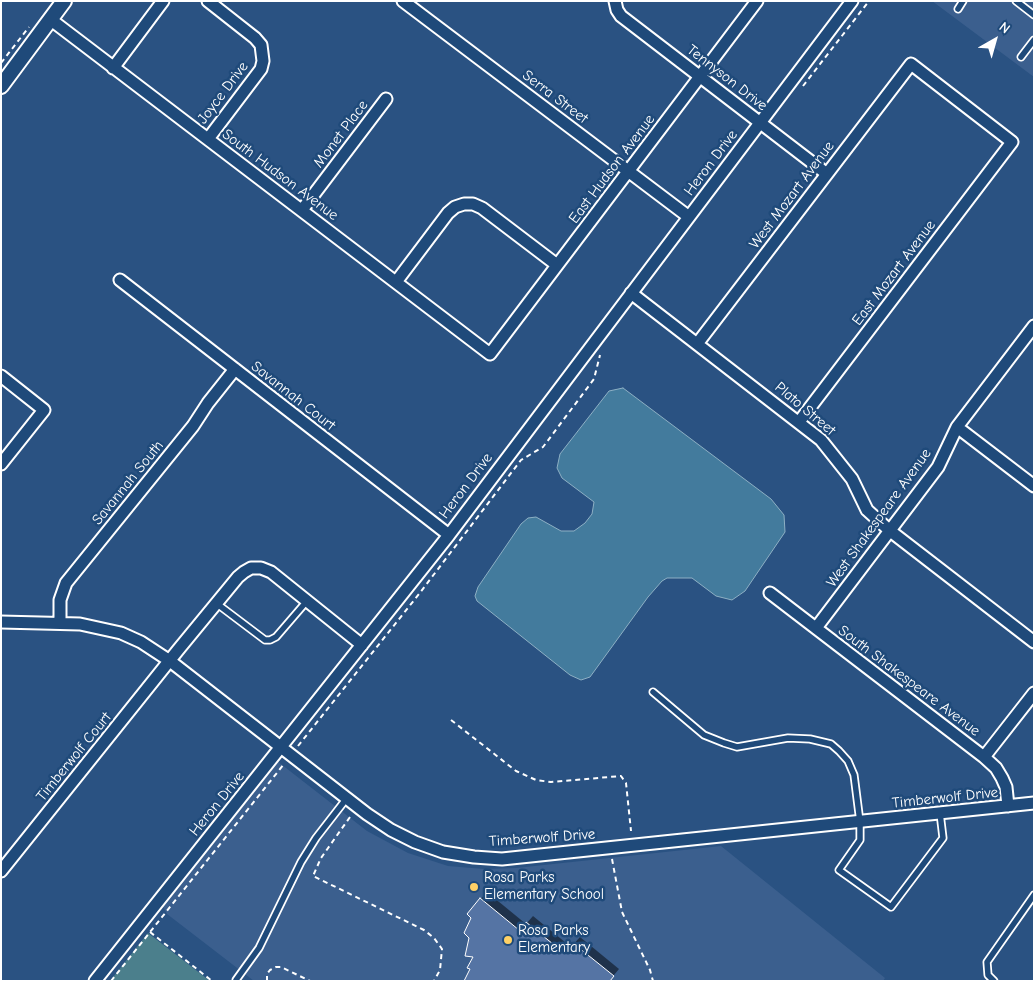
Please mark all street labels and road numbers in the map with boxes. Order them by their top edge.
street label: Tennyson Drive [683,41,771,115]
street label: Joyce Drive [194,58,252,128]
street label: Serra Street [519,66,591,128]
street label: Monet Place [310,97,372,171]
street label: East Hudson Avenue [565,111,659,227]
street label: South Hudson Avenue [218,125,342,225]
street label: Heron Drive [680,127,742,199]
street label: West Mozart Avenue [746,138,838,252]
street label: East Mozart Avenue [849,217,939,329]
street label: Savannah Court [247,357,339,435]
street label: Plato Street [771,378,839,440]
street label: Savannah South [88,437,168,529]
street label: West Shakespeare Avenue [823,445,935,591]
street label: Heron Drive [435,450,497,522]
street label: South Shakespeare Avenue [834,622,984,740]
street label: Timberwolf Court [33,709,115,805]
street label: Heron Drive [186,768,248,840]
street label: Timberwolf Drive [891,783,999,813]
street label: Timberwolf Drive [488,825,596,851]

